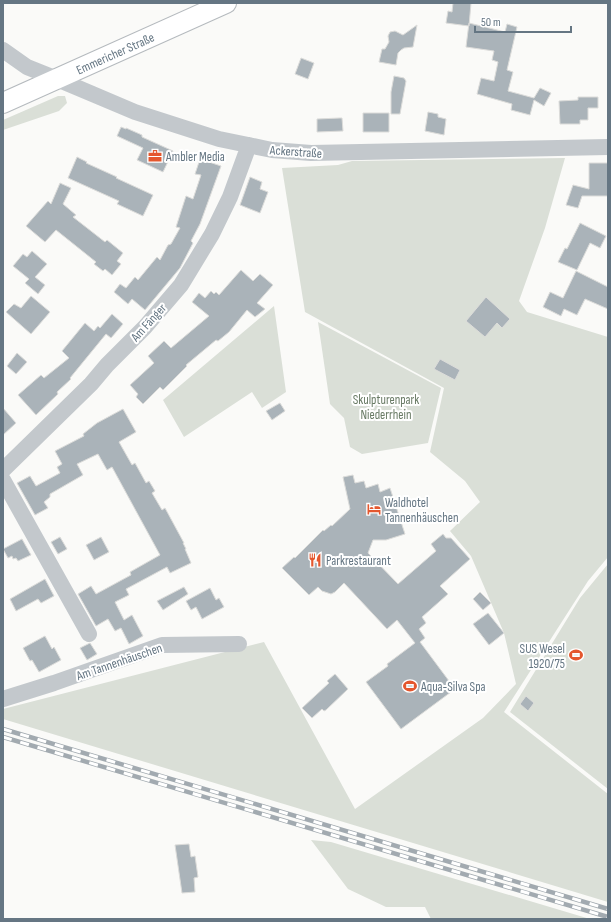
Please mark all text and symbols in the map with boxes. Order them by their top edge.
scale bar [475,8,571,34]
text: 50 m [481,15,501,30]
street label: Emmericher Straße [74,30,157,78]
street label: Ackerstraße [268,142,323,162]
office icon: Ambler Media [147,148,163,164]
place label: Ambler Media [165,149,225,165]
street label: Am Fänger [127,300,170,346]
park label: Skulpturenpark Niederrhein [353,392,419,423]
place label: Waldhotel Tannenhäuschen [385,495,459,526]
hotel icon: Waldhotel Tannenhäuschen [366,501,382,517]
restaurant icon: Parkrestaurant [307,552,323,568]
place label: Parkrestaurant [326,553,391,569]
street label: Am Tannenhäuschen [73,640,164,684]
place label: SUS Wesel 1920/75 [520,641,565,672]
sports icon: SUS Wesel 1920/75 [568,647,584,663]
sports icon: Aqua-Silva Spa [402,678,418,694]
place label: Aqua-Silva Spa [420,679,486,695]

